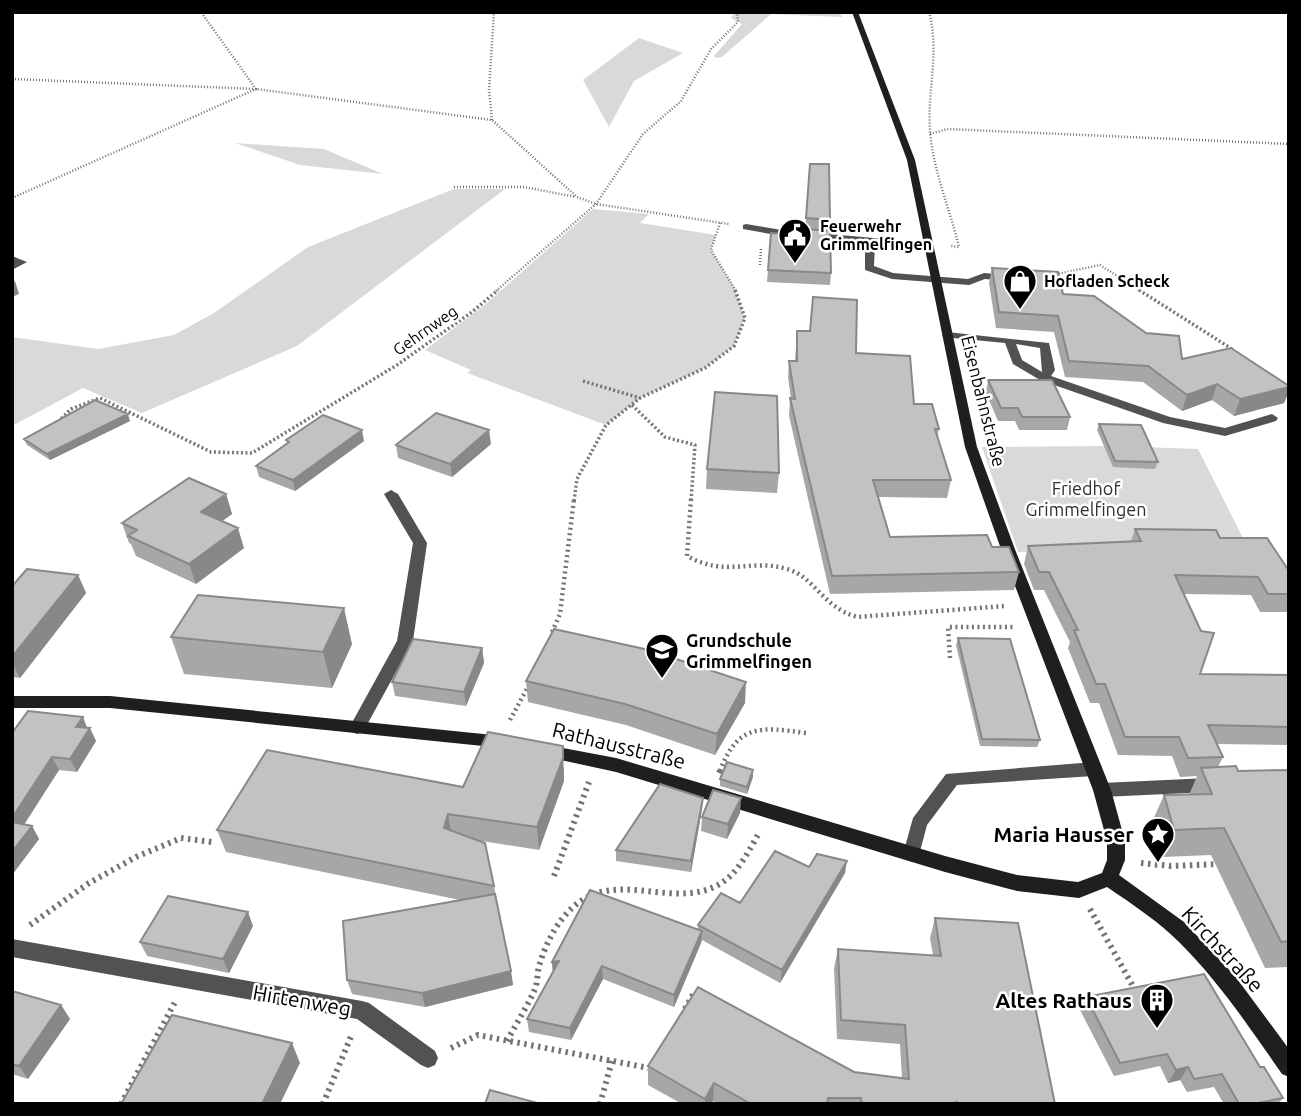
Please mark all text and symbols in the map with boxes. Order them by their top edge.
public building icon: Feuerwehr Grimmelfingen [776,216,814,265]
place label: Feuerwehr Grimmelfingen [820,217,932,253]
shop icon: Hofladen Scheck [1001,262,1039,311]
place label: Hofladen Scheck [1044,272,1170,290]
street label: Gehrnweg [389,301,461,359]
street label: Eisenbahnstraße [958,333,1010,469]
park label: Friedhof Grimmelfingen [1026,478,1146,519]
place label: Grundschule Grimmelfingen [686,630,812,671]
school or university icon: Grundschule Grimmelfingen [643,631,681,680]
street label: Rathausstraße [550,717,688,773]
place icon: Maria Hausser [1139,815,1177,864]
place label: Maria Hausser [994,822,1134,846]
street label: Kirchstraße [1177,901,1269,997]
street label: Hirtenweg [251,980,353,1020]
building icon: Altes Rathaus [1138,981,1176,1030]
place label: Altes Rathaus [995,988,1132,1012]

